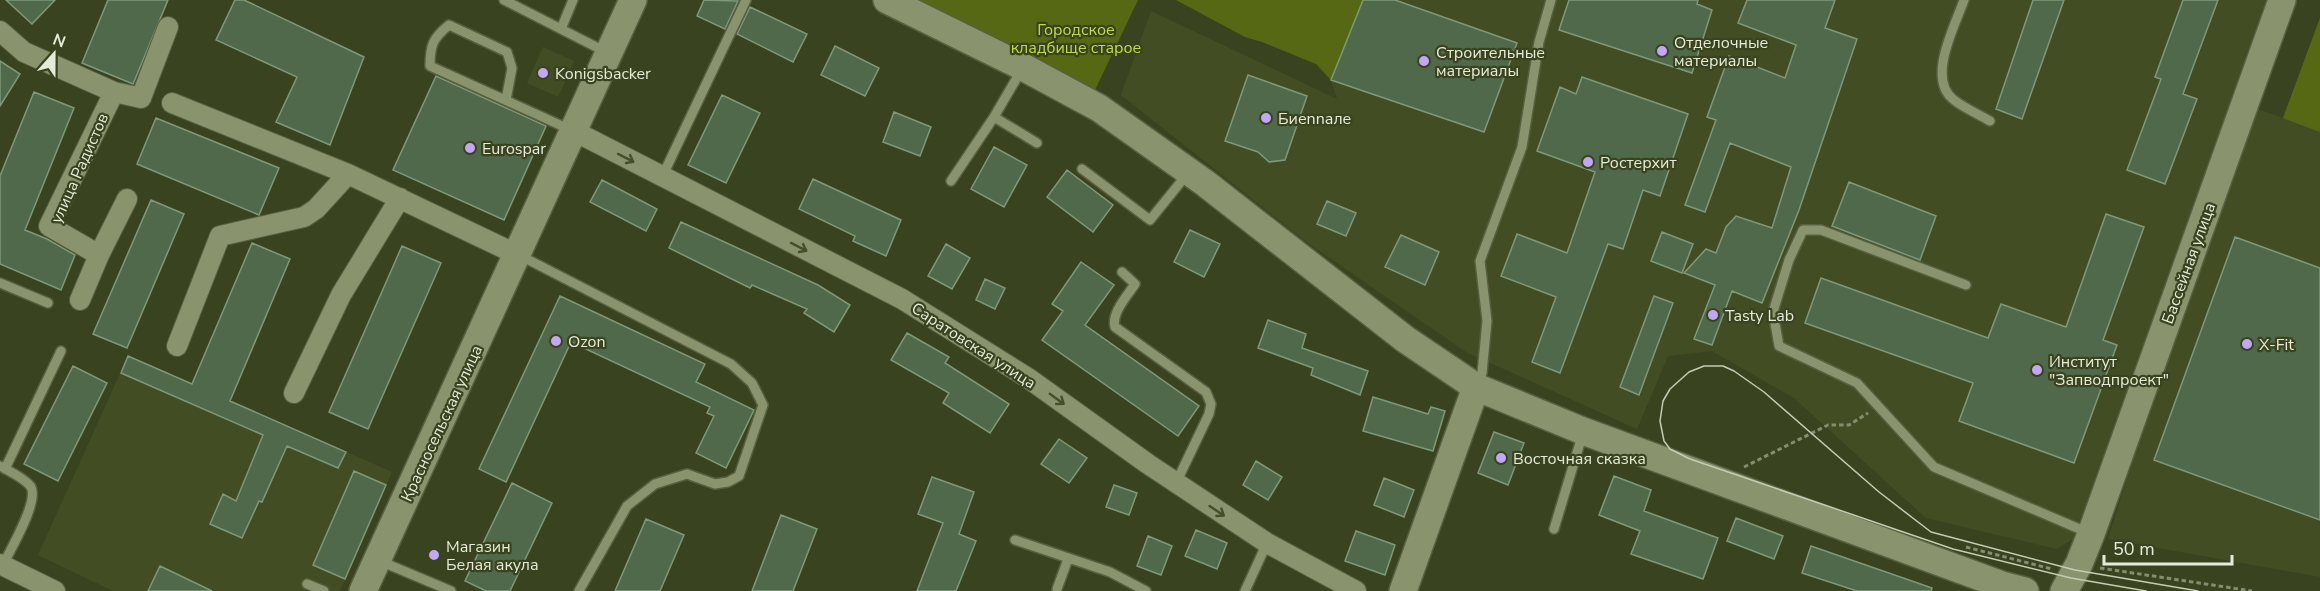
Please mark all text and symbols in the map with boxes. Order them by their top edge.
park label: Городское кладбище старое [1011,19,1141,59]
north arrow [24,24,84,84]
text: N [49,29,69,53]
place label: Отделочные материалы [1674,32,1768,72]
place label: Строительные материалы [1436,42,1545,82]
marker: Отделочные материалы [1655,44,1669,58]
marker: Строительные материалы [1417,54,1431,68]
place label: Konigsbacker [555,63,651,85]
marker: Konigsbacker [536,66,550,80]
place label: Биеnnале [1278,108,1351,130]
street label: улица Радистов [46,110,114,227]
marker: Биеnnале [1259,111,1273,125]
place label: Eurospar [482,138,546,160]
marker: Eurospar [463,141,477,155]
place label: Ростерхит [1600,152,1677,174]
one-way arrow [616,153,634,164]
marker: Ростерхит [1581,155,1595,169]
street label: Бассейная улица [2157,200,2221,327]
one-way arrow [790,241,808,253]
street label: Саратовская улица [907,297,1040,394]
place label: Tasty Lab [1725,305,1794,327]
marker: Tasty Lab [1706,308,1720,322]
place label: Ozon [568,331,606,353]
marker: Ozon [549,334,563,348]
place label: X-Fit [2259,334,2294,356]
marker: X-Fit [2240,337,2254,351]
street label: Красносельская улица [396,342,488,505]
place label: Институт "Запводпроект" [2049,351,2169,391]
marker: Институт "Запводпроект" [2030,363,2044,377]
one-way arrow [1049,393,1065,405]
place label: Восточная сказка [1513,448,1646,470]
marker: Восточная сказка [1494,451,1508,465]
one-way arrow [1209,505,1225,517]
scale bar [2104,528,2232,566]
place label: Магазин Белая акула [446,536,539,576]
text: 50 m [2113,537,2155,561]
marker: Магазин Белая акула [427,548,441,562]

